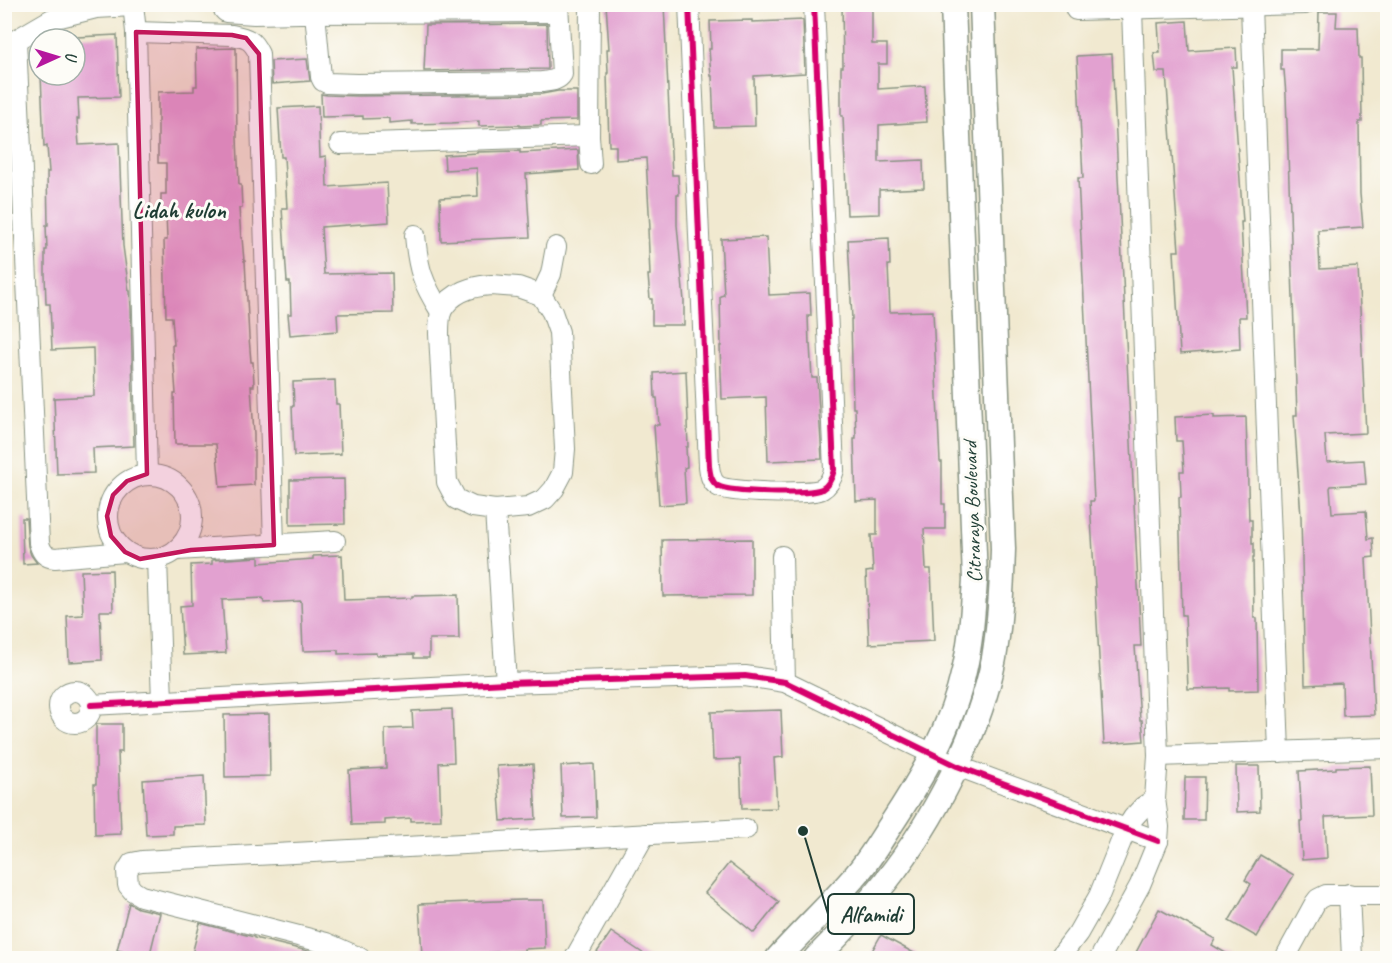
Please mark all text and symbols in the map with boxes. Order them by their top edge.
north arrow [27,27,87,87]
text: U [61,51,81,64]
district label: Lidah kulon [132,195,227,225]
street label: Citraraya Boulevard [956,437,987,583]
callout: Alfamidi [828,894,914,934]
text: Alfamidi [840,901,904,929]

